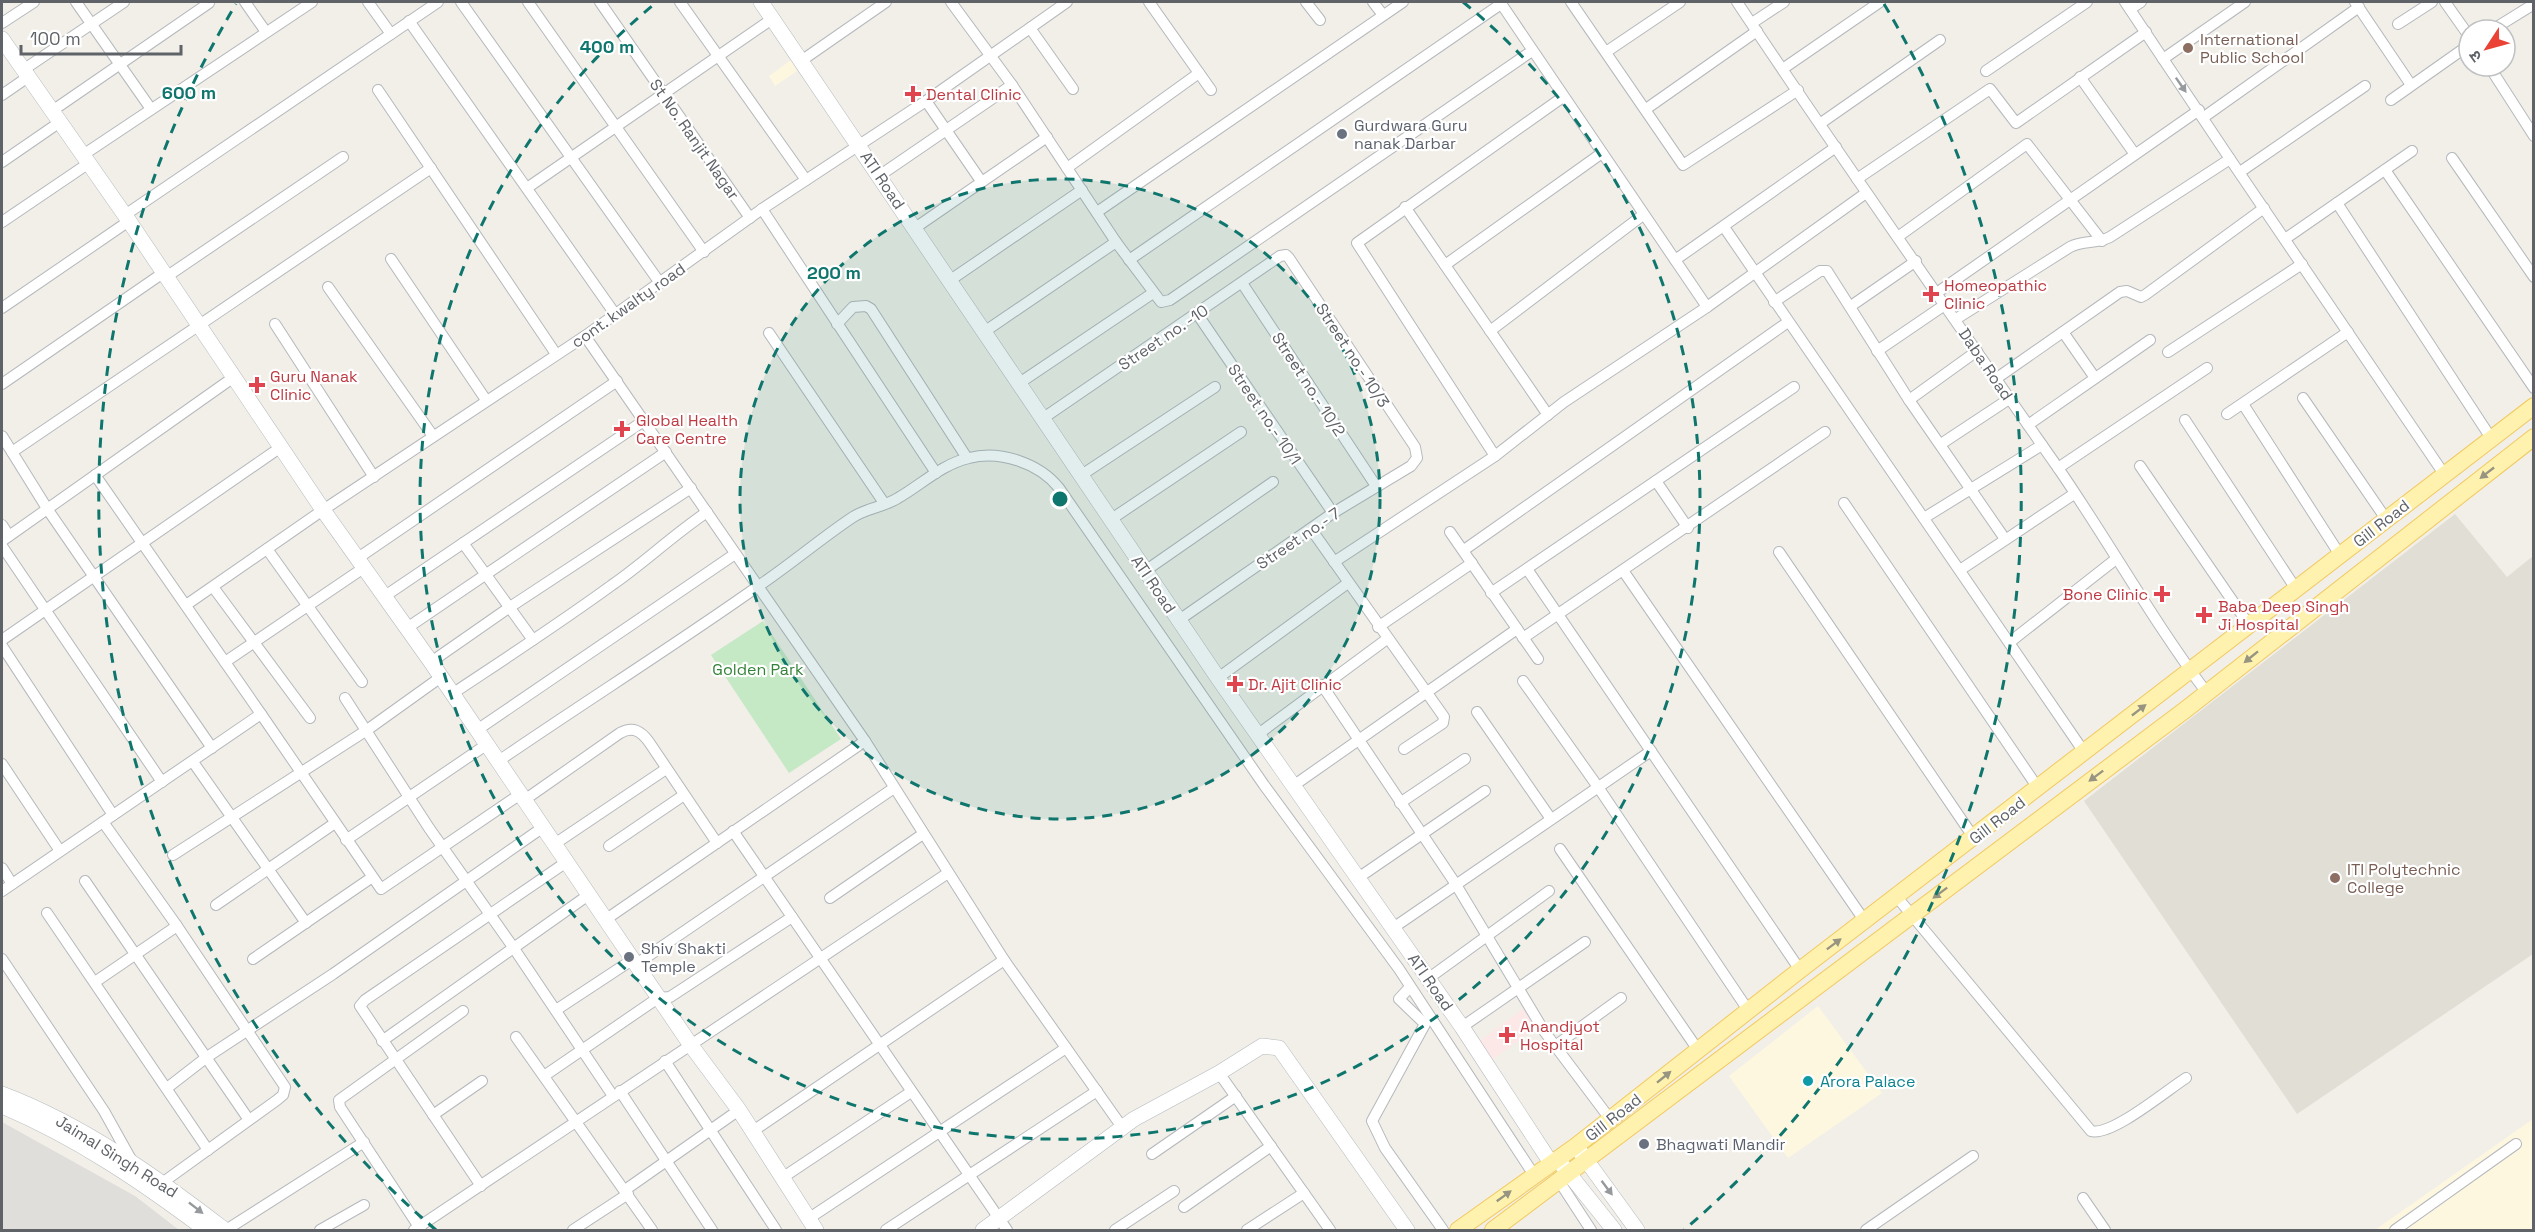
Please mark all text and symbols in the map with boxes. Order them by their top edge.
scale bar [21,18,182,56]
north arrow [2457,18,2517,78]
text: 100 m [30,27,81,50]
place label: International Public School [2200,29,2304,68]
text: 400 m [580,35,634,58]
marker: International Public School [2181,41,2195,55]
text: उ [2464,46,2487,66]
street label: St No. Ranjit Nagar [645,75,744,204]
one-way arrow [2175,77,2186,93]
text: 600 m [162,81,216,104]
place label: Dental Clinic [926,84,1022,105]
marker: Dental Clinic [904,85,922,103]
place label: Gurdwara Guru nanak Darbar [1354,115,1468,154]
marker: Gurdwara Guru nanak Darbar [1335,127,1349,141]
street label: ATI Road [856,147,910,213]
street label: cont. kwalty road [567,258,689,353]
text: 200 m [807,261,861,284]
place label: Homeopathic Clinic [1944,275,2047,314]
marker: Homeopathic Clinic [1922,285,1940,303]
street label: Street no.- 10/3 [1311,299,1394,411]
street label: Street no. -10 [1114,300,1212,375]
street label: Daba Road [1954,324,2017,404]
street label: Street no.- 10/2 [1267,328,1350,440]
street label: Street no.- 10/1 [1223,360,1306,469]
place label: Guru Nanak Clinic [270,366,358,405]
marker: Guru Nanak Clinic [248,376,266,394]
place label: Global Health Care Centre [636,410,738,449]
marker: Global Health Care Centre [613,420,631,438]
one-way arrow [2480,466,2495,478]
centre of rings [1050,489,1070,509]
street label: Gill Road [2349,495,2414,552]
street label: Street no.- 7 [1252,503,1344,574]
street label: ATI Road [1127,551,1181,617]
place label: Bone Clinic [2063,584,2148,605]
marker: Bone Clinic [2153,585,2171,603]
place label: Baba Deep Singh Ji Hospital [2218,596,2349,635]
marker: Baba Deep Singh Ji Hospital [2195,606,2213,624]
one-way arrow [2243,651,2259,664]
park label: Golden Park [712,659,804,680]
place label: Dr. Ajit Clinic [1248,674,1342,695]
marker: Dr. Ajit Clinic [1226,675,1244,693]
one-way arrow [2131,704,2147,716]
one-way arrow [2089,770,2104,782]
street label: Gill Road [1965,792,2030,849]
place label: ITI Polytechnic College [2347,859,2461,898]
marker: ITI Polytechnic College [2328,871,2342,885]
one-way arrow [1932,887,1948,899]
one-way arrow [1826,937,1842,950]
place label: Shiv Shakti Temple [641,938,726,977]
street label: ATI Road [1403,949,1458,1015]
marker: Shiv Shakti Temple [622,950,636,964]
place label: Anandjyot Hospital [1520,1016,1600,1055]
marker: Anandjyot Hospital [1498,1026,1516,1044]
one-way arrow [1656,1070,1672,1083]
place label: Arora Palace [1820,1071,1915,1092]
marker: Arora Palace [1801,1074,1815,1088]
street label: Gill Road [1581,1089,1646,1146]
street label: Jaimal Singh Road [52,1110,182,1202]
place label: Bhagwati Mandir [1656,1134,1786,1155]
marker: Bhagwati Mandir [1637,1137,1651,1151]
one-way arrow [1600,1181,1612,1196]
one-way arrow [1495,1190,1511,1202]
one-way arrow [188,1201,204,1214]

